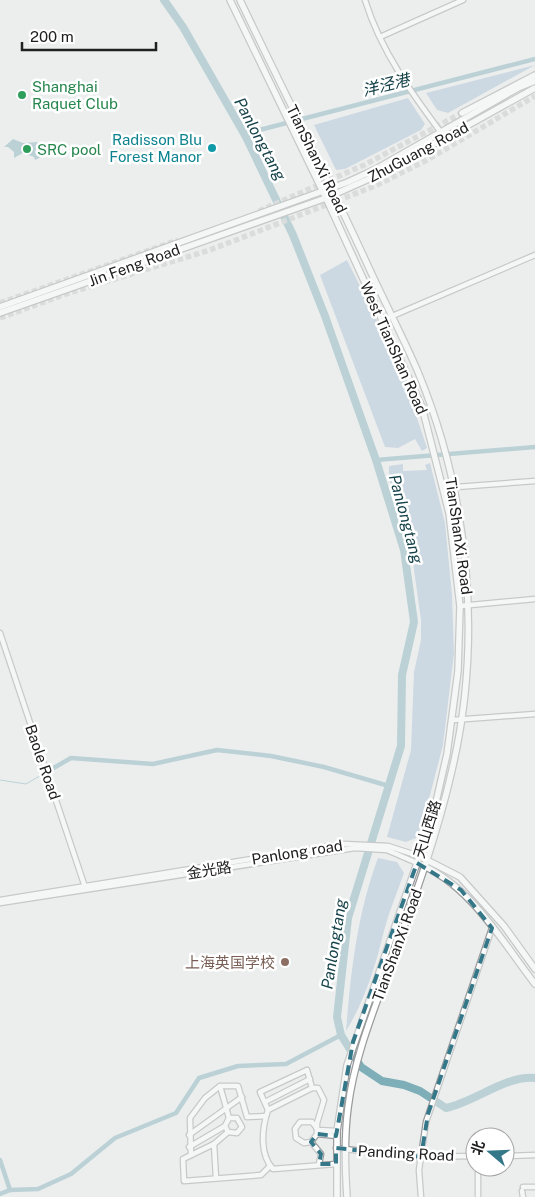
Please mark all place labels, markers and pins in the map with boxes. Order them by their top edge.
place label: Shanghai Raquet Club [32,78,118,112]
marker: Shanghai Raquet Club [16,89,28,101]
place label: Radisson Blu Forest Manor [109,131,202,165]
place label: SRC pool [37,141,101,158]
marker: Radisson Blu Forest Manor [206,142,218,154]
marker: SRC pool [21,143,33,155]
place label: 上海英国学校 [185,954,275,971]
marker: 上海英国学校 [279,956,291,968]

